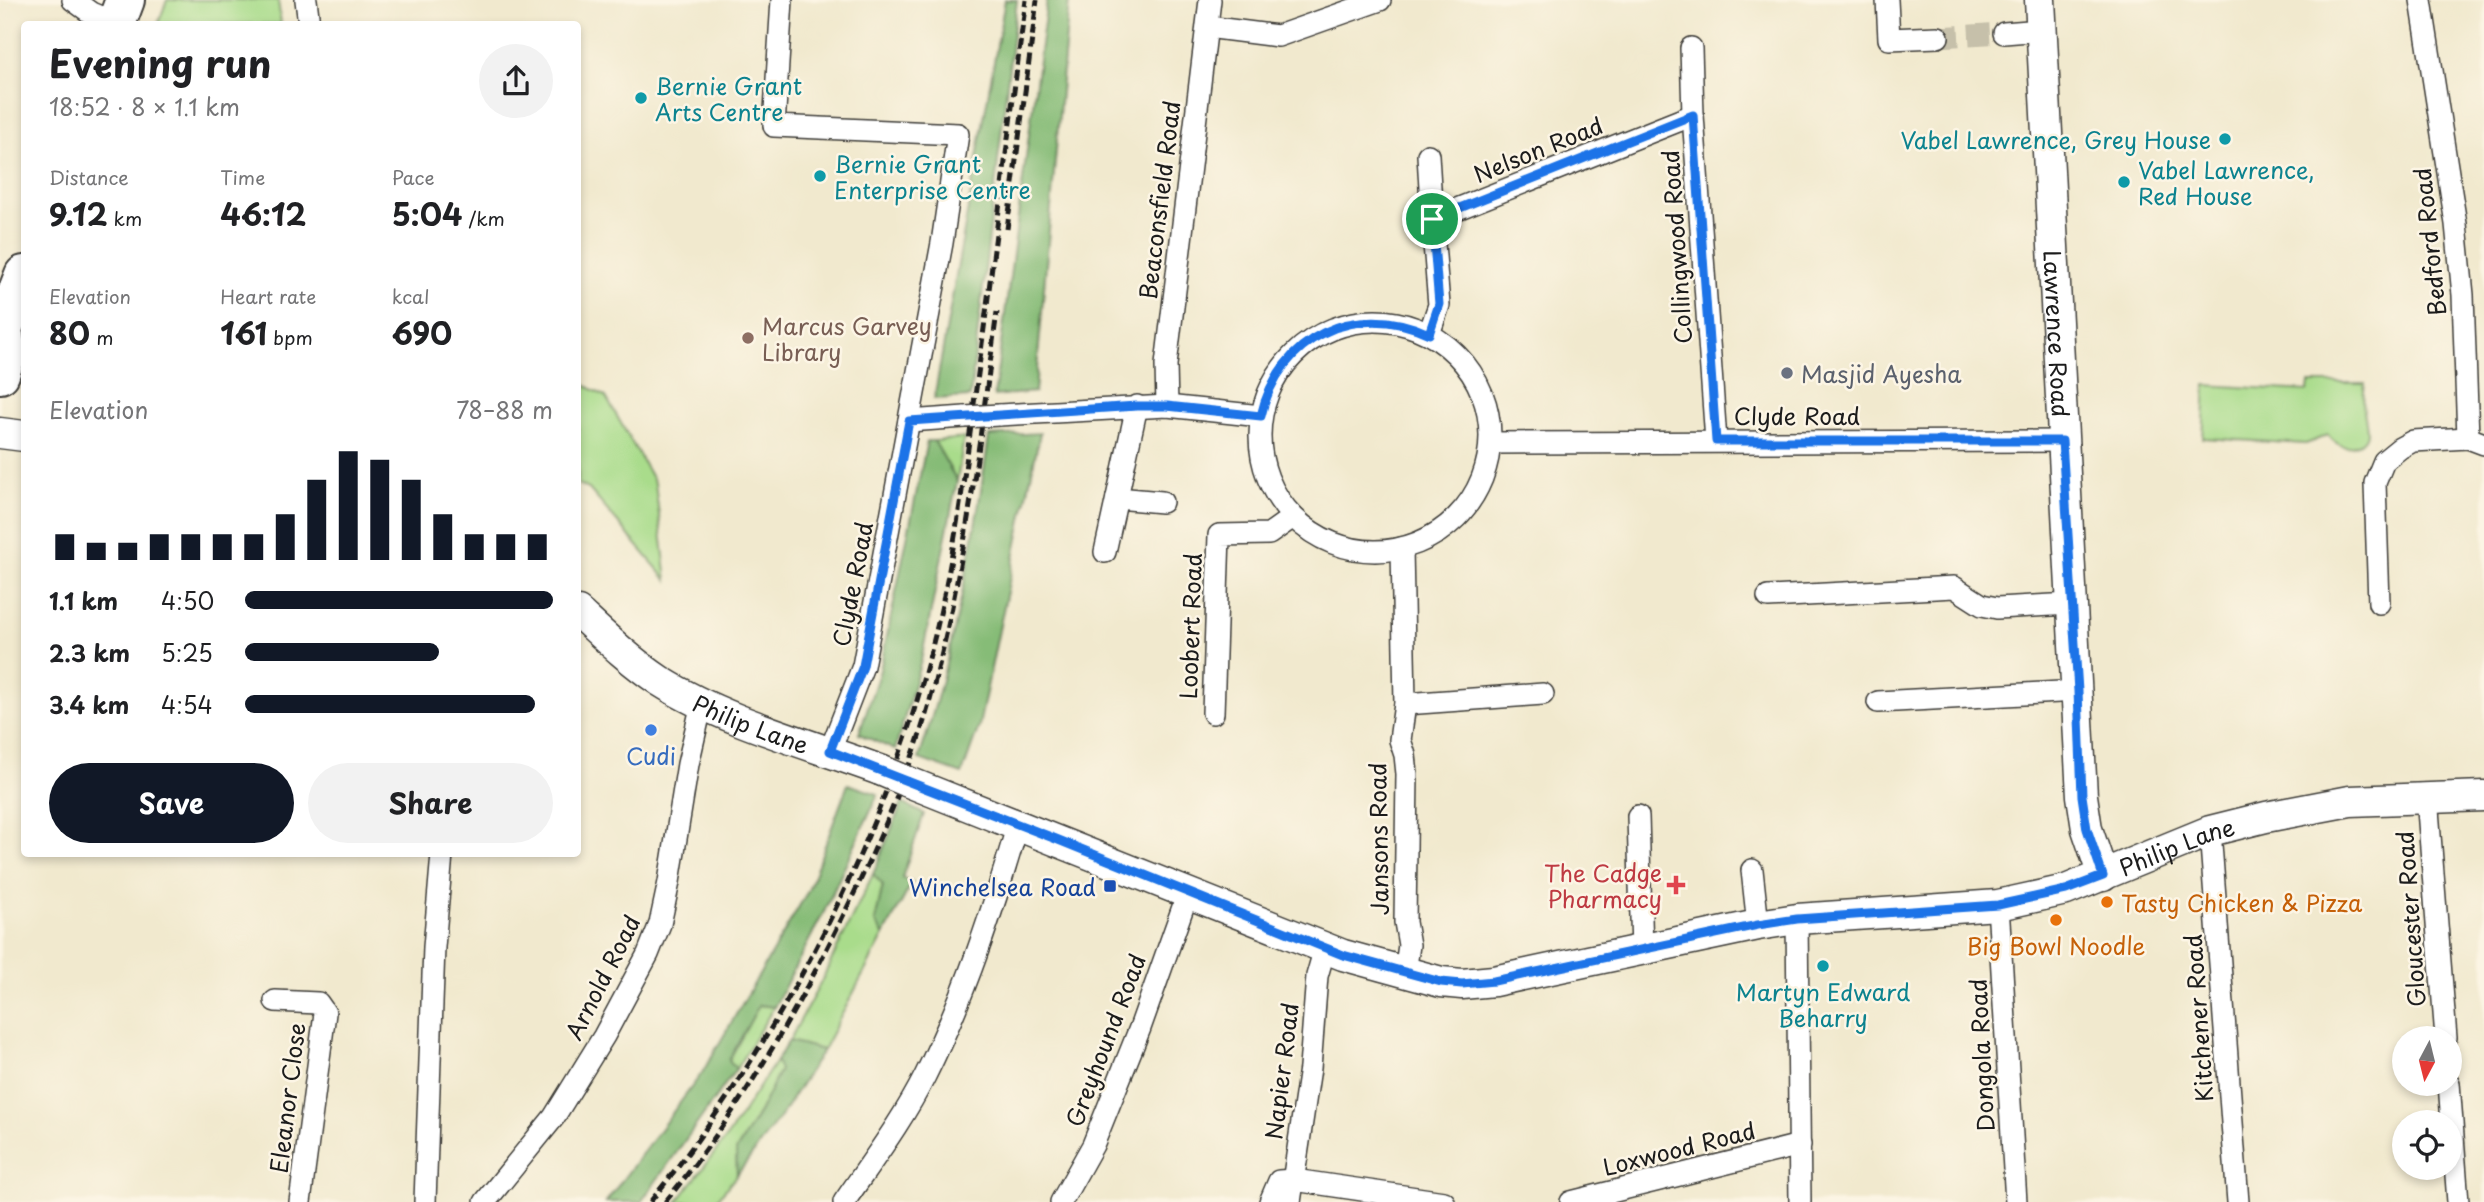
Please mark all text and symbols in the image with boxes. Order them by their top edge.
text: Evening run [49,34,271,91]
button: share [479,44,553,118]
place label: Bernie Grant Arts Centre [655,68,802,129]
text: 18:52 · 8 × 1.1 km [49,89,240,124]
marker: Bernie Grant Arts Centre [633,90,649,106]
street label: Beaconsfield Road [1129,99,1189,301]
street label: Nelson Road [1468,107,1608,191]
place label: Vabel Lawrence, Grey House [1900,122,2211,157]
marker: Vabel Lawrence, Grey House [2217,131,2233,147]
place label: Bernie Grant Enterprise Centre [834,146,1031,207]
street label: Collingwood Road [1652,149,1700,345]
place label: Vabel Lawrence, Red House [2138,152,2315,213]
text: Distance [49,163,129,191]
text: Time [220,163,265,191]
text: Pace [392,163,435,191]
street label: Bedford Road [2404,166,2454,318]
marker: Bernie Grant Enterprise Centre [812,168,828,184]
marker: Vabel Lawrence, Red House [2116,174,2132,190]
pin [1402,189,1462,249]
text: 9.12 [49,191,107,236]
text: 46:12 [220,191,306,236]
text: 5:04 [392,191,462,236]
icon: arrive [1413,200,1451,238]
text: km [107,204,142,232]
text: /km [462,204,505,232]
street label: Lawrence Road [2036,249,2079,418]
text: Elevation [49,282,131,310]
text: Heart rate [220,282,316,310]
text: kcal [392,282,430,310]
place label: Marcus Garvey Library [762,308,932,369]
text: 80 [49,310,90,355]
text: 161 [220,310,267,355]
text: 690 [392,310,452,355]
text: m [90,323,113,351]
text: bpm [267,323,313,351]
marker: Marcus Garvey Library [740,330,756,346]
place label: Masjid Ayesha [1801,356,1962,391]
marker: Masjid Ayesha [1779,365,1795,381]
text: Elevation [49,392,148,427]
text: 78–88 m [456,392,553,427]
street label: Clyde Road [1734,398,1860,433]
street label: Clyde Road [823,519,881,649]
street label: Loobert Road [1170,552,1210,700]
text: 1.1 km [49,583,118,618]
text: 4:50 [161,583,214,618]
text: 2.3 km [49,635,130,670]
text: 5:25 [161,635,213,670]
street label: Philip Lane [687,685,814,762]
text: 3.4 km [49,687,129,722]
text: 4:54 [161,687,213,722]
marker: Cudi [643,722,659,738]
place label: Cudi [626,738,676,773]
street label: Jansons Road [1359,762,1397,916]
button: Save [49,763,294,843]
button: Share [308,763,553,843]
street label: Philip Lane [2113,808,2238,884]
street label: Gloucester Road [2386,830,2434,1008]
place label: The Cadge Pharmacy [1544,855,1662,916]
place label: Winchelsea Road [909,869,1096,904]
marker: The Cadge Pharmacy [1668,877,1684,893]
marker: Winchelsea Road [1102,878,1118,894]
place label: Tasty Chicken & Pizza [2121,885,2363,920]
marker: Tasty Chicken & Pizza [2099,894,2115,910]
street label: Arnold Road [556,908,648,1046]
marker: Big Bowl Noodle [2048,912,2064,928]
place label: Big Bowl Noodle [1967,928,2145,963]
street label: Kitchener Road [2175,933,2221,1103]
street label: Greyhound Road [1056,948,1154,1132]
marker: Martyn Edward Beharry [1815,958,1831,974]
place label: Martyn Edward Beharry [1736,974,1910,1035]
street label: Dongola Road [1960,978,2002,1132]
street label: Napier Road [1255,1001,1307,1141]
street label: Eleanor Close [260,1021,314,1175]
north arrow [2392,1026,2462,1096]
map controls [2392,1026,2462,1180]
button: locate [2392,1110,2462,1180]
street label: Loxwood Road [1599,1112,1759,1184]

